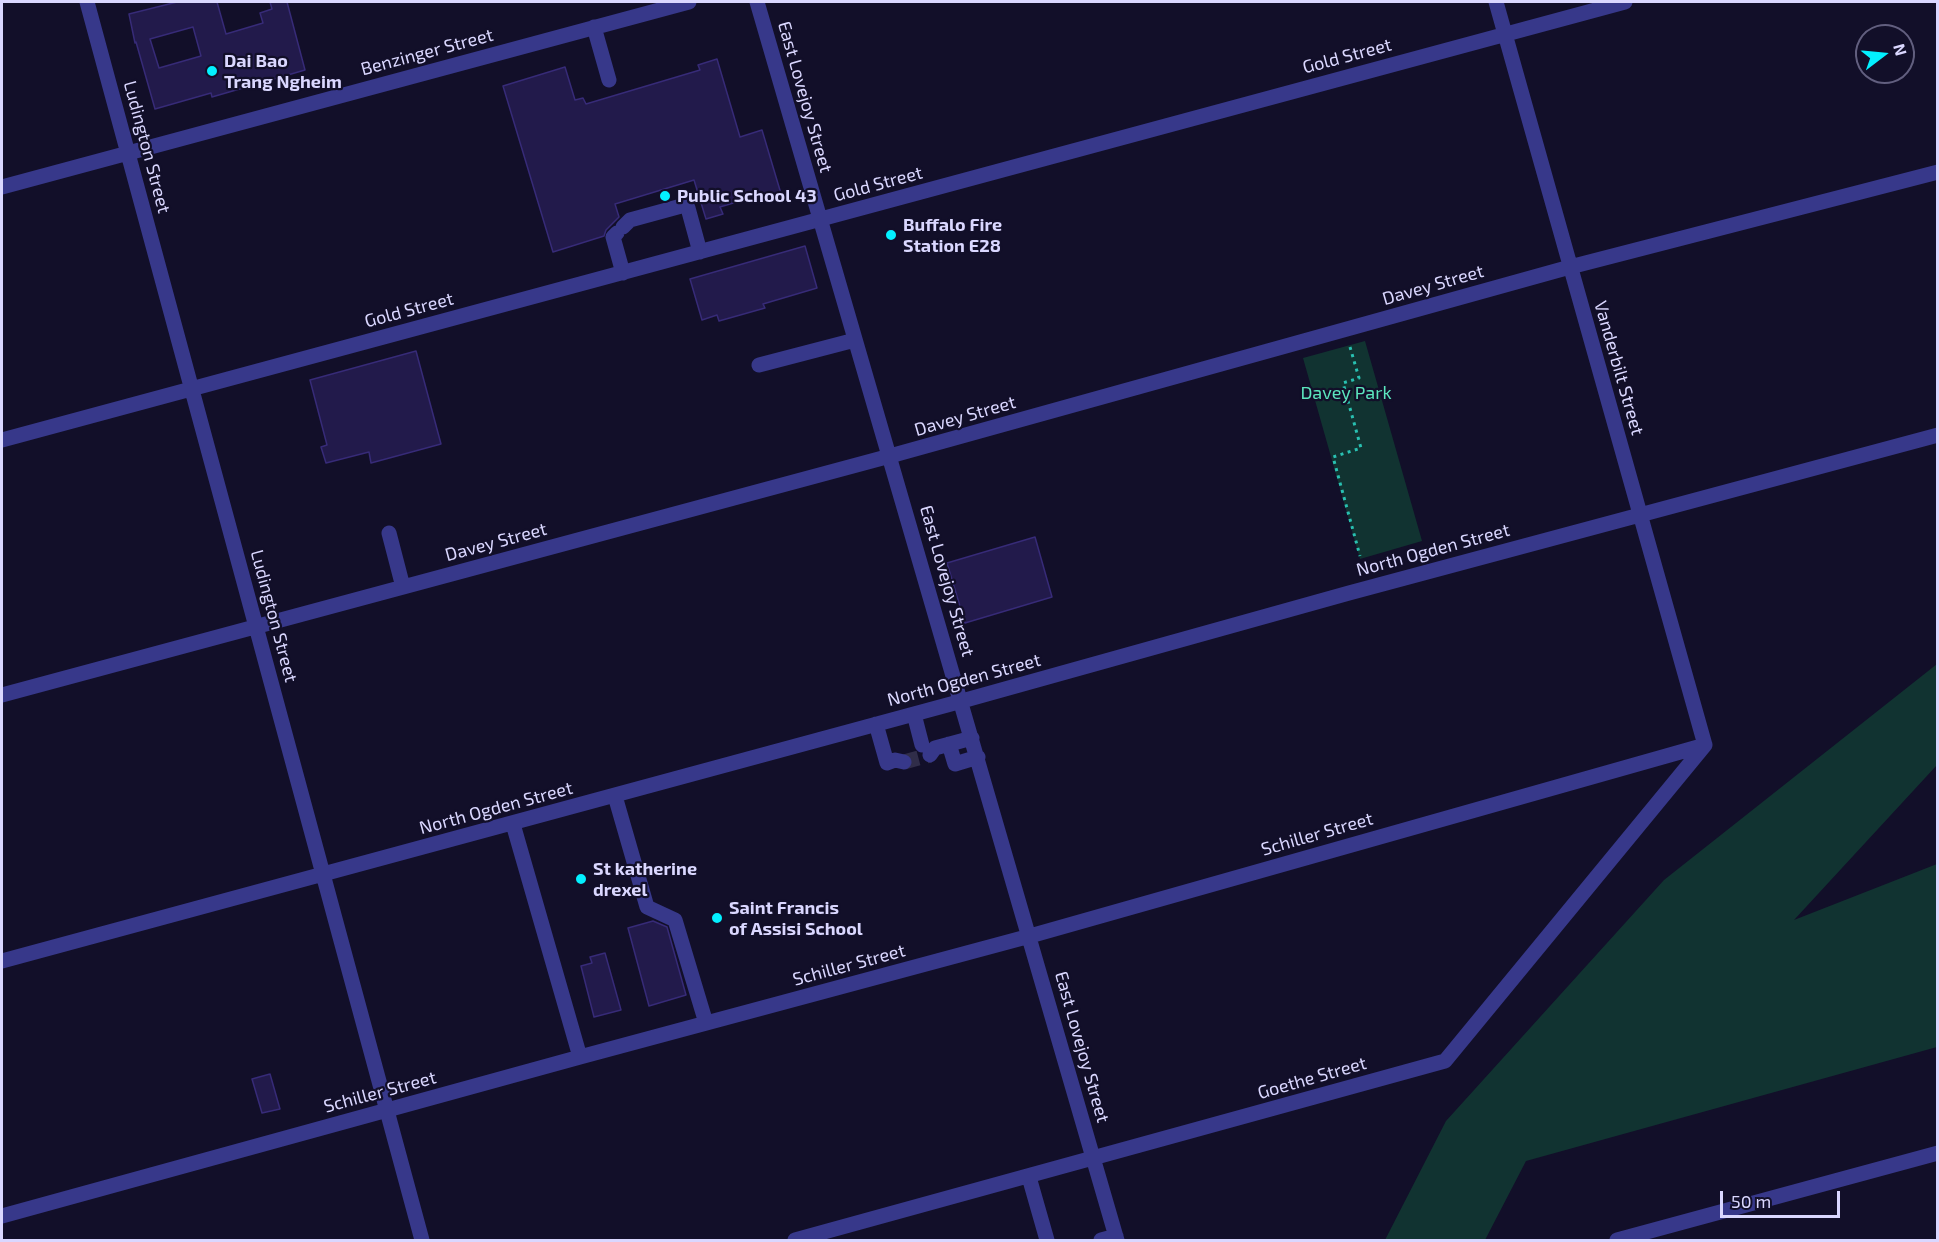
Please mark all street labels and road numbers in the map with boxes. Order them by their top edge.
street label: East Lovejoy Street [773,19,837,175]
street label: Benzinger Street [358,24,496,80]
street label: Gold Street [1300,34,1394,78]
street label: Ludington Street [119,78,175,216]
street label: Gold Street [831,162,925,206]
street label: Davey Street [1380,260,1486,310]
street label: Gold Street [362,288,456,332]
street label: Vanderbilt Street [1589,298,1649,438]
street label: Davey Street [912,391,1018,441]
street label: East Lovejoy Street [915,503,979,659]
street label: Davey Street [443,518,549,566]
street label: North Ogden Street [1354,519,1512,581]
street label: Ludington Street [246,547,302,685]
street label: North Ogden Street [885,649,1043,711]
street label: North Ogden Street [417,777,575,839]
street label: Schiller Street [1259,808,1375,860]
street label: Schiller Street [790,940,908,990]
street label: East Lovejoy Street [1050,969,1114,1125]
street label: Goethe Street [1255,1052,1369,1104]
street label: Schiller Street [321,1067,439,1117]

